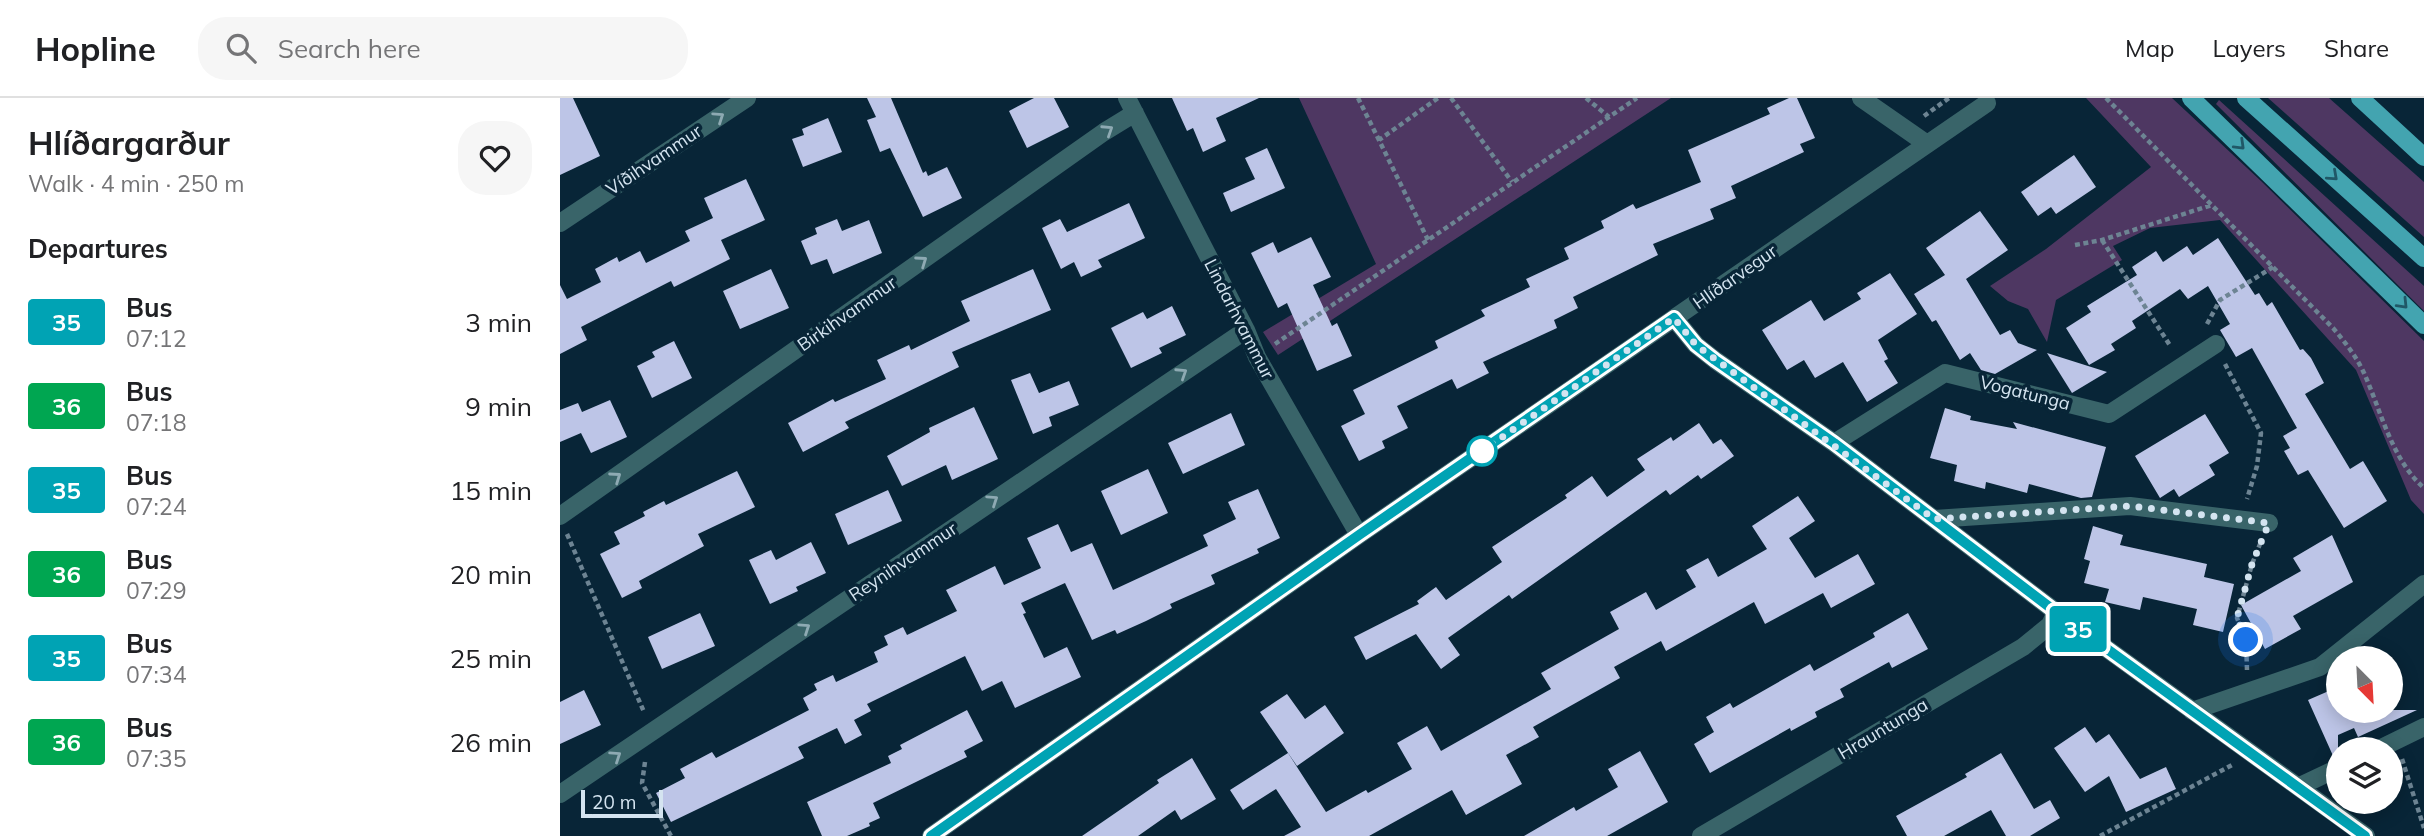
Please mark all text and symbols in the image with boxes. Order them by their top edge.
search box [198,17,688,80]
text: Hopline [35,28,156,69]
icon: search [222,29,260,67]
text: Search here [278,32,421,65]
text: Map [2125,33,2174,63]
text: Layers [2212,33,2286,63]
text: Share [2324,33,2389,63]
one-way arrow [711,113,724,125]
street label: Víðihvammur [601,119,706,200]
button: heart [458,121,532,195]
text: Hlíðargarður [28,122,230,163]
one-way arrow [1100,125,1113,138]
one-way arrow [2232,137,2245,150]
one-way arrow [2325,168,2338,180]
text: Walk · 4 min · 250 m [28,169,245,198]
text: Departures [28,232,168,265]
street label: Hlíðarvegur [1688,239,1782,314]
street label: Lindarhvammur [1199,255,1280,383]
one-way arrow [914,257,927,269]
street label: Birkihvammur [793,271,901,356]
text: Bus [126,291,172,324]
one-way arrow [2395,296,2408,309]
text: 3 min [465,306,532,339]
text: 35 [52,307,81,337]
text: 07:12 [126,324,186,353]
one-way arrow [1174,369,1187,382]
street label: Vogatunga [1978,370,2073,415]
text: Bus [126,375,172,408]
text: 9 min [465,390,532,423]
text: 36 [52,391,81,421]
text: 07:18 [126,408,186,437]
unlabelled marker [1467,436,1497,466]
text: Bus [126,459,172,492]
one-way arrow [608,473,621,485]
text: 15 min [450,474,532,507]
text: 35 [52,475,81,505]
text: 07:24 [126,492,186,521]
one-way arrow [985,496,998,509]
street label: Reynihvammur [844,517,962,606]
text: Bus [126,543,172,576]
text: 20 min [450,558,532,591]
text: 36 [52,559,81,589]
text: 07:29 [126,576,186,605]
line badge: 35 [2046,606,2110,652]
text: 35 [2064,614,2092,644]
your location [2228,622,2263,657]
one-way arrow [797,624,810,636]
text: Bus [126,627,172,660]
text: 25 min [450,642,532,675]
text: 35 [52,643,81,673]
north arrow [2326,646,2403,723]
map controls [2326,646,2403,814]
text: 07:34 [126,660,186,689]
street label: Hrauntunga [1834,693,1932,764]
text: Bus [126,711,172,744]
text: 26 min [450,726,532,759]
text: 36 [52,727,81,757]
button: layers [2326,737,2403,814]
text: 07:35 [126,744,186,773]
one-way arrow [609,751,622,764]
scale bar [581,787,663,819]
text: 20 m [592,790,636,814]

